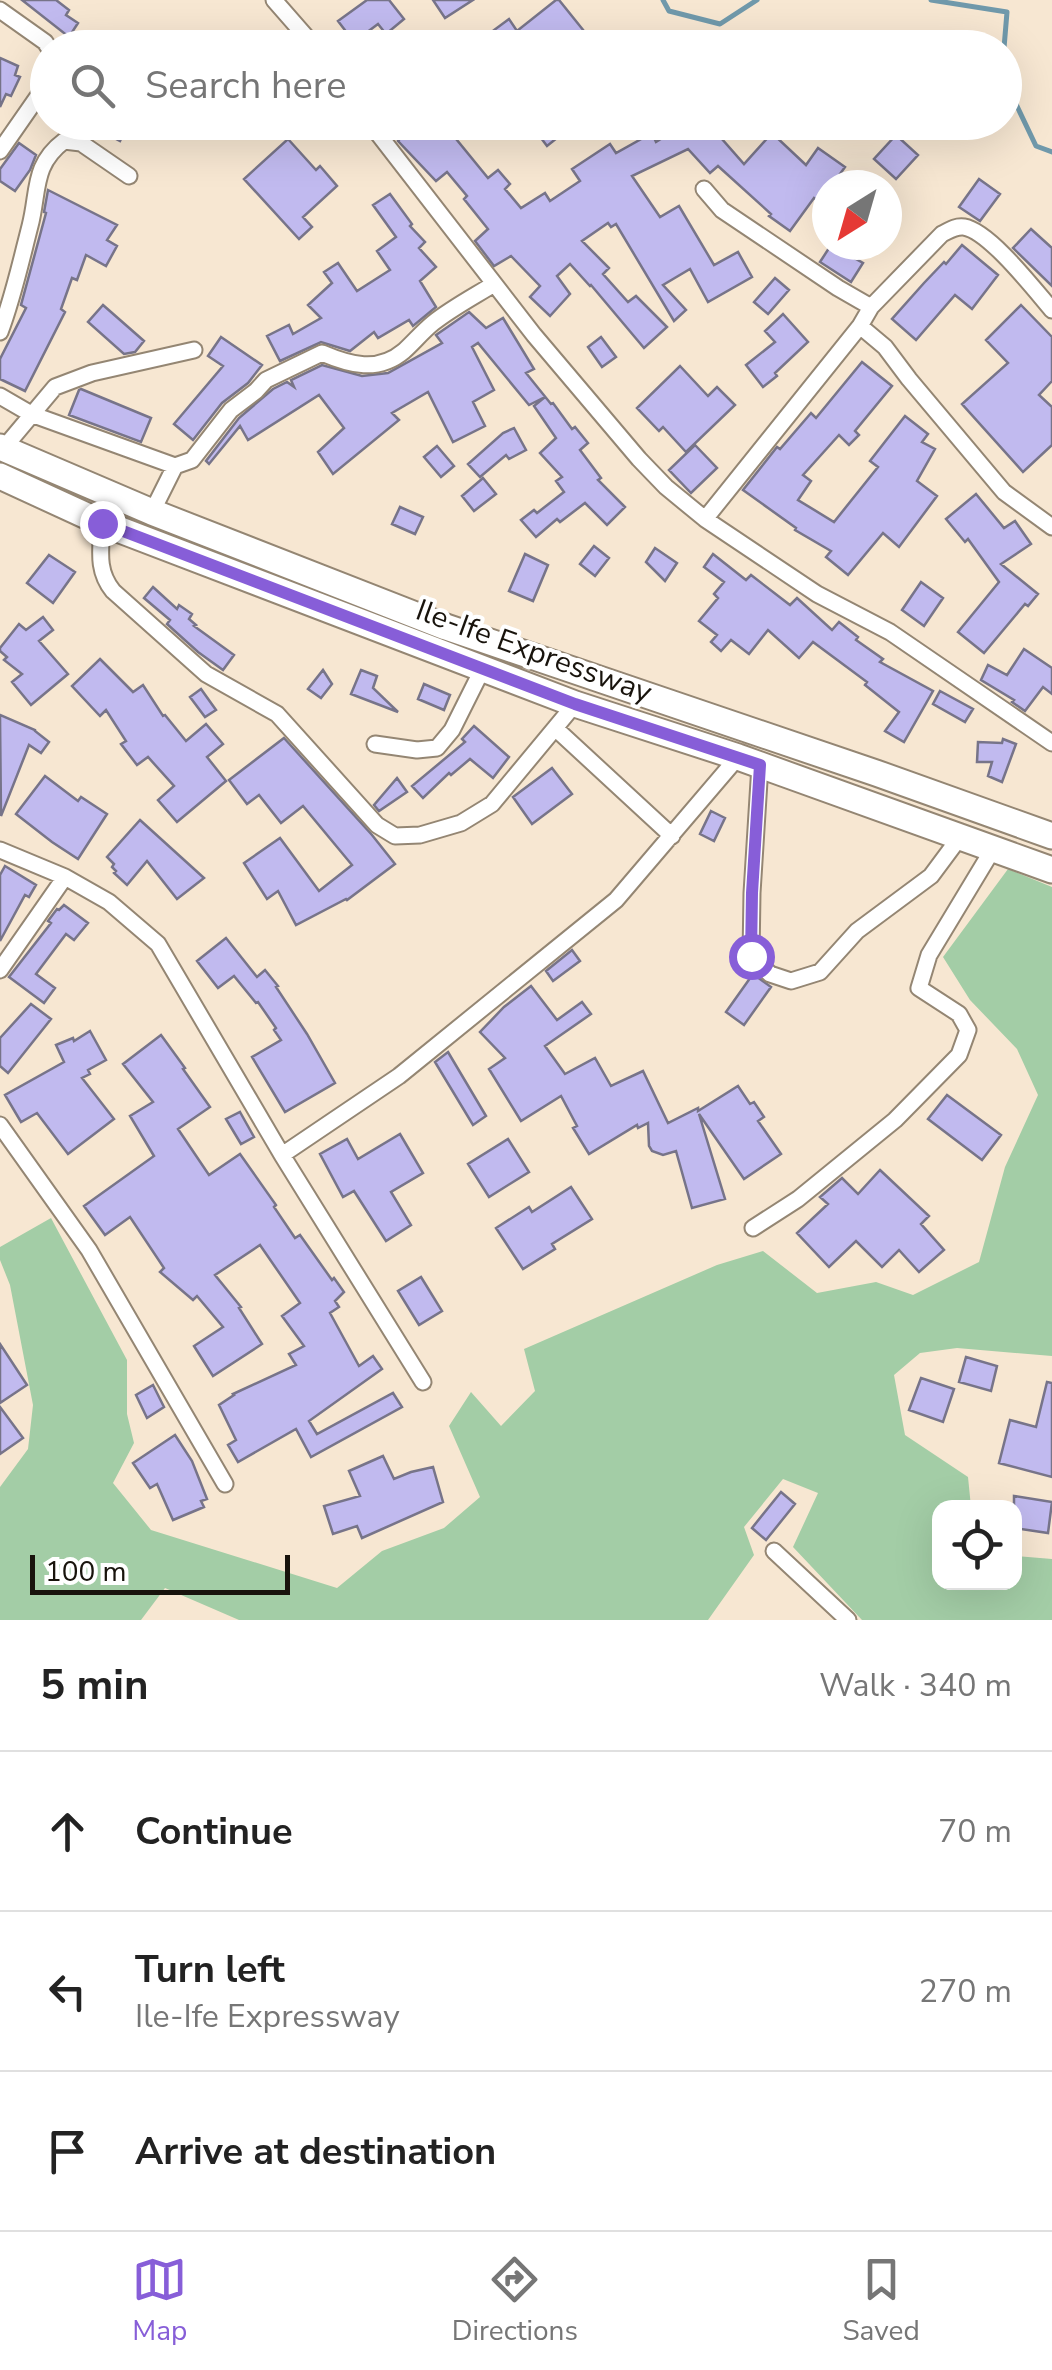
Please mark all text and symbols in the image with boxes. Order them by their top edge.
search box [30,30,1022,140]
icon: search [65,58,120,113]
text: Search here [145,60,346,111]
north arrow [812,170,902,260]
route end [80,501,126,547]
street label: Ile-Ife Expressway [410,590,658,713]
route start [729,934,775,980]
map controls [932,1500,1022,1590]
button: locate [932,1500,1022,1590]
scale bar [30,1550,290,1594]
text: 100 m [45,1553,127,1591]
text: 5 min [40,1657,149,1714]
text: Walk · 340 m [819,1664,1012,1707]
icon: ahead [40,1804,95,1859]
text: Continue [135,1806,293,1857]
text: 70 m [938,1810,1012,1853]
text: Turn left [135,1944,285,1995]
icon: left [40,1964,95,2019]
text: 270 m [919,1970,1012,2013]
text: Ile-Ife Expressway [135,1995,400,2038]
icon: arrive [40,2124,95,2179]
text: Arrive at destination [135,2126,496,2177]
tab: Map [132,2252,187,2350]
tab: Directions [452,2252,578,2350]
tab: Saved [842,2252,920,2350]

